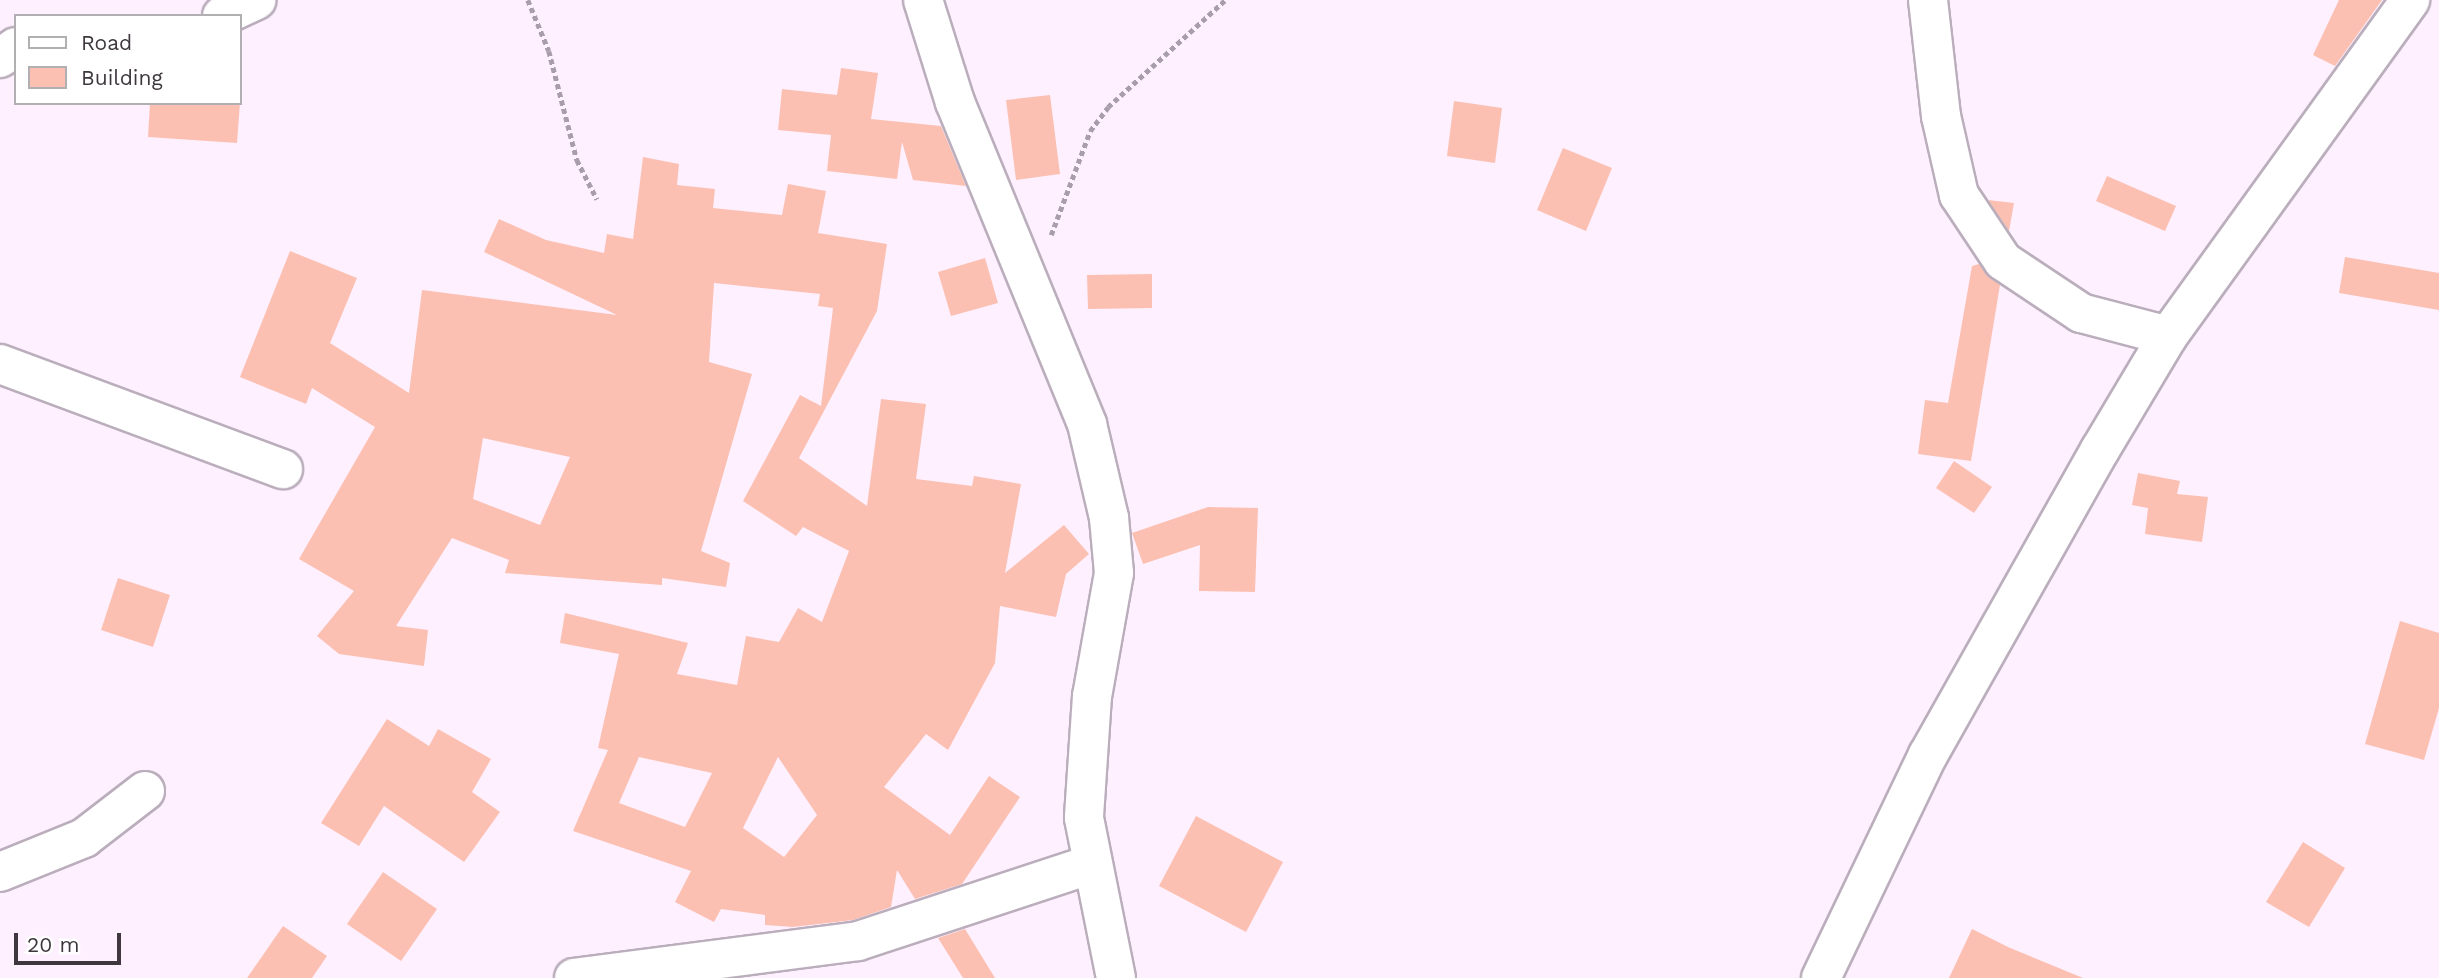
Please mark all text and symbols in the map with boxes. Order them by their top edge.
legend [14,14,242,105]
text: Road [81,30,132,55]
text: Building [81,65,163,90]
scale bar [18,918,124,962]
text: 20 m [27,932,79,957]

